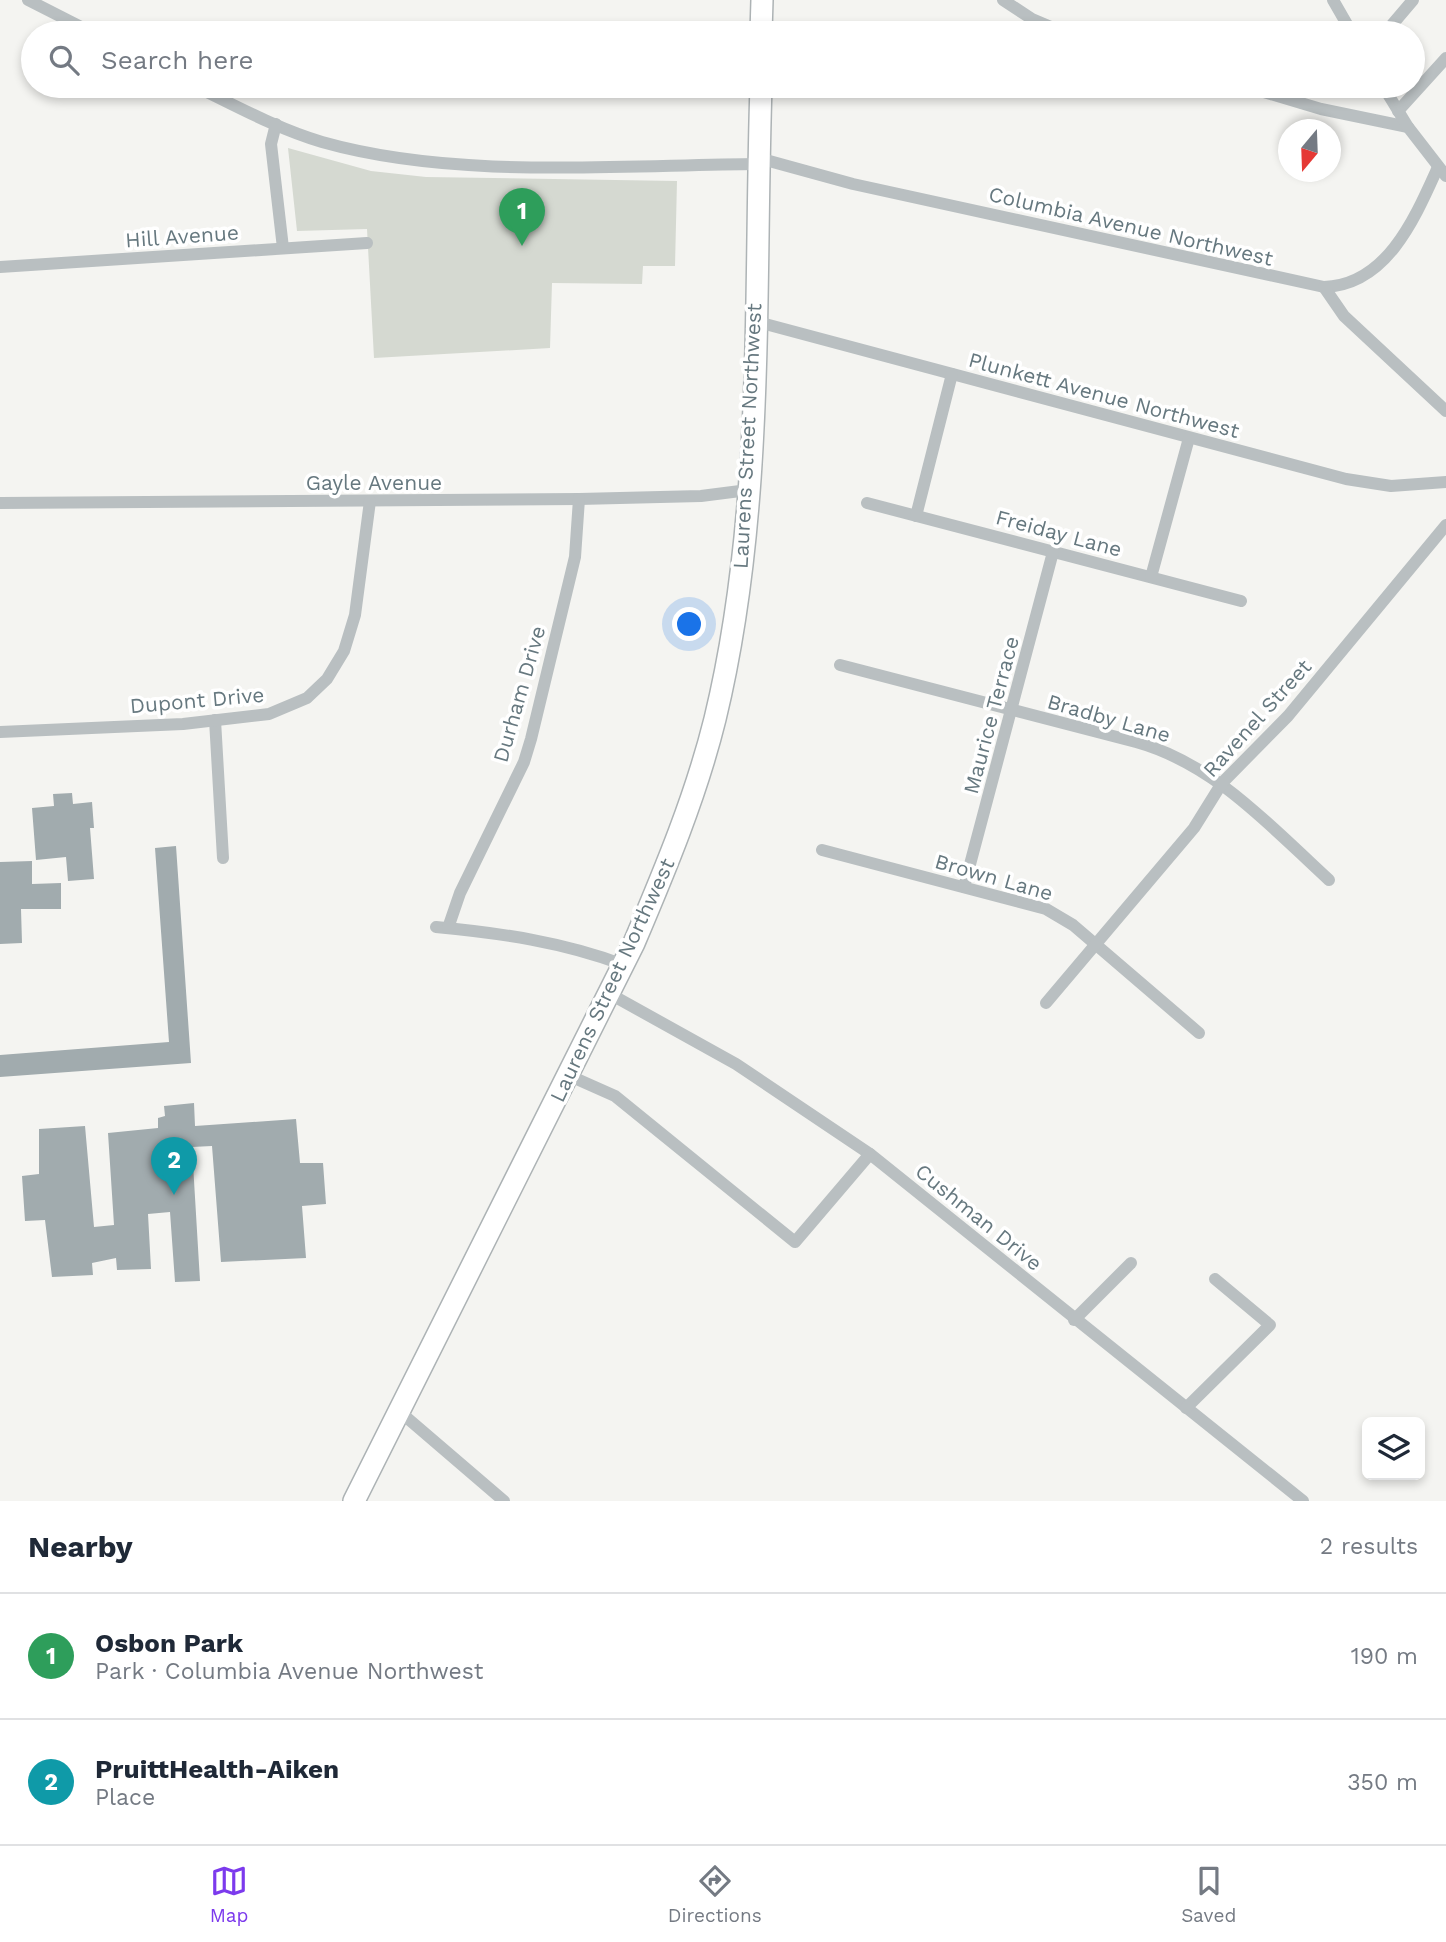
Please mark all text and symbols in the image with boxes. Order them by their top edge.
search box [21,21,1425,98]
icon: search [45,41,83,79]
text: Search here [101,45,253,75]
north arrow [1278,119,1341,182]
street label: Columbia Avenue Northwest [986,181,1276,271]
pin: 1 [499,188,545,246]
street label: Hill Avenue [124,220,240,252]
street label: Laurens Street Northwest [728,302,766,569]
street label: Plunkett Avenue Northwest [966,347,1242,443]
street label: Gayle Avenue [306,470,442,495]
street label: Freiday Lane [993,504,1125,562]
your location [672,607,706,641]
street label: Durham Drive [488,623,550,765]
street label: Maurice Terrace [958,633,1024,797]
street label: Ravenel Street [1198,654,1317,782]
street label: Dupont Drive [129,682,265,718]
street label: Bradby Lane [1045,688,1173,748]
street label: Brown Lane [932,848,1056,906]
street label: Laurens Street Northwest [544,854,680,1106]
pin: 2 [151,1137,197,1195]
street label: Cushman Drive [911,1158,1047,1276]
map controls [1362,1417,1425,1480]
button: layers [1362,1417,1425,1480]
text: Nearby [28,1529,133,1564]
text: 2 results [1320,1533,1418,1560]
text: Osbon Park [95,1628,243,1658]
text: 1 [46,1643,56,1670]
text: 190 m [1351,1643,1418,1670]
text: Park · Columbia Avenue Northwest [95,1658,484,1685]
text: PruittHealth-Aiken [95,1754,339,1784]
text: 2 [44,1769,58,1796]
text: 350 m [1347,1769,1418,1796]
text: Place [95,1784,155,1811]
tab: Map [210,1862,248,1927]
tab: Directions [668,1862,762,1927]
tab: Saved [1181,1862,1236,1927]

